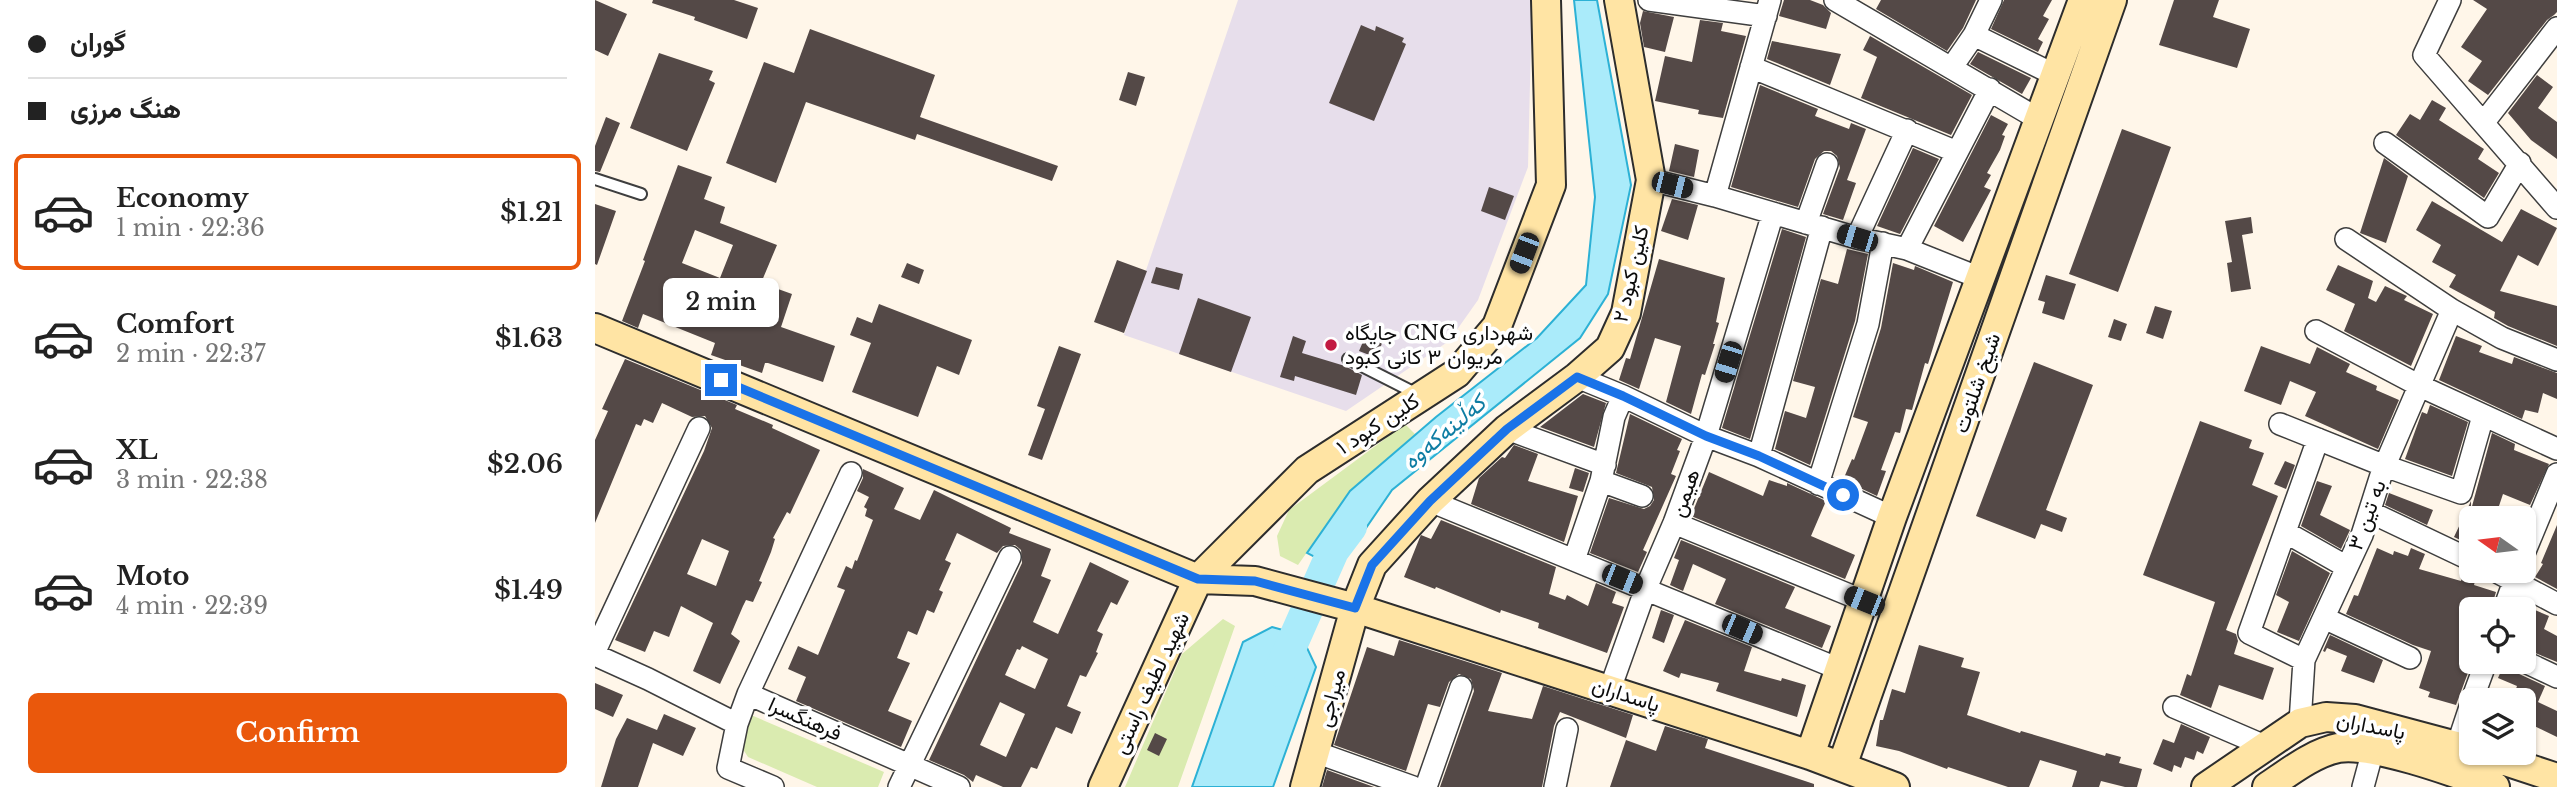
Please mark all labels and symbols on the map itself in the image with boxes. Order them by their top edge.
car [1650,170,1695,200]
car [1834,222,1881,254]
street label: کلین کبود ۲ [1607,223,1655,325]
car [1507,230,1542,276]
callout: 2 min [663,278,779,328]
place label: جایگاه CNG شهرداری مریوان ۳ کانی کبود [1345,320,1533,370]
street label: شیخ شلتوت [1948,329,2007,437]
marker: جایگاه CNG شهرداری مریوان ۳ کانی کبود [1323,337,1339,353]
car [1712,339,1745,385]
route end [705,364,737,396]
water label: کەڵینەکەوە [1397,387,1495,476]
street label: کلین کبود ۱ [1332,388,1424,460]
street label: هیمن [1664,465,1706,521]
street label: به تین ۳ [2342,476,2392,554]
route start [1827,479,1859,511]
north arrow [2459,506,2536,583]
car [1599,561,1646,597]
car [1841,583,1888,619]
street label: شهید لطیف راستی [1107,608,1195,758]
car [1719,611,1766,647]
street label: میراجی [1311,666,1351,730]
street label: پاسداران [1589,672,1663,719]
street label: فرهنگسرا [764,691,846,747]
street label: پاسداران [2334,707,2408,746]

